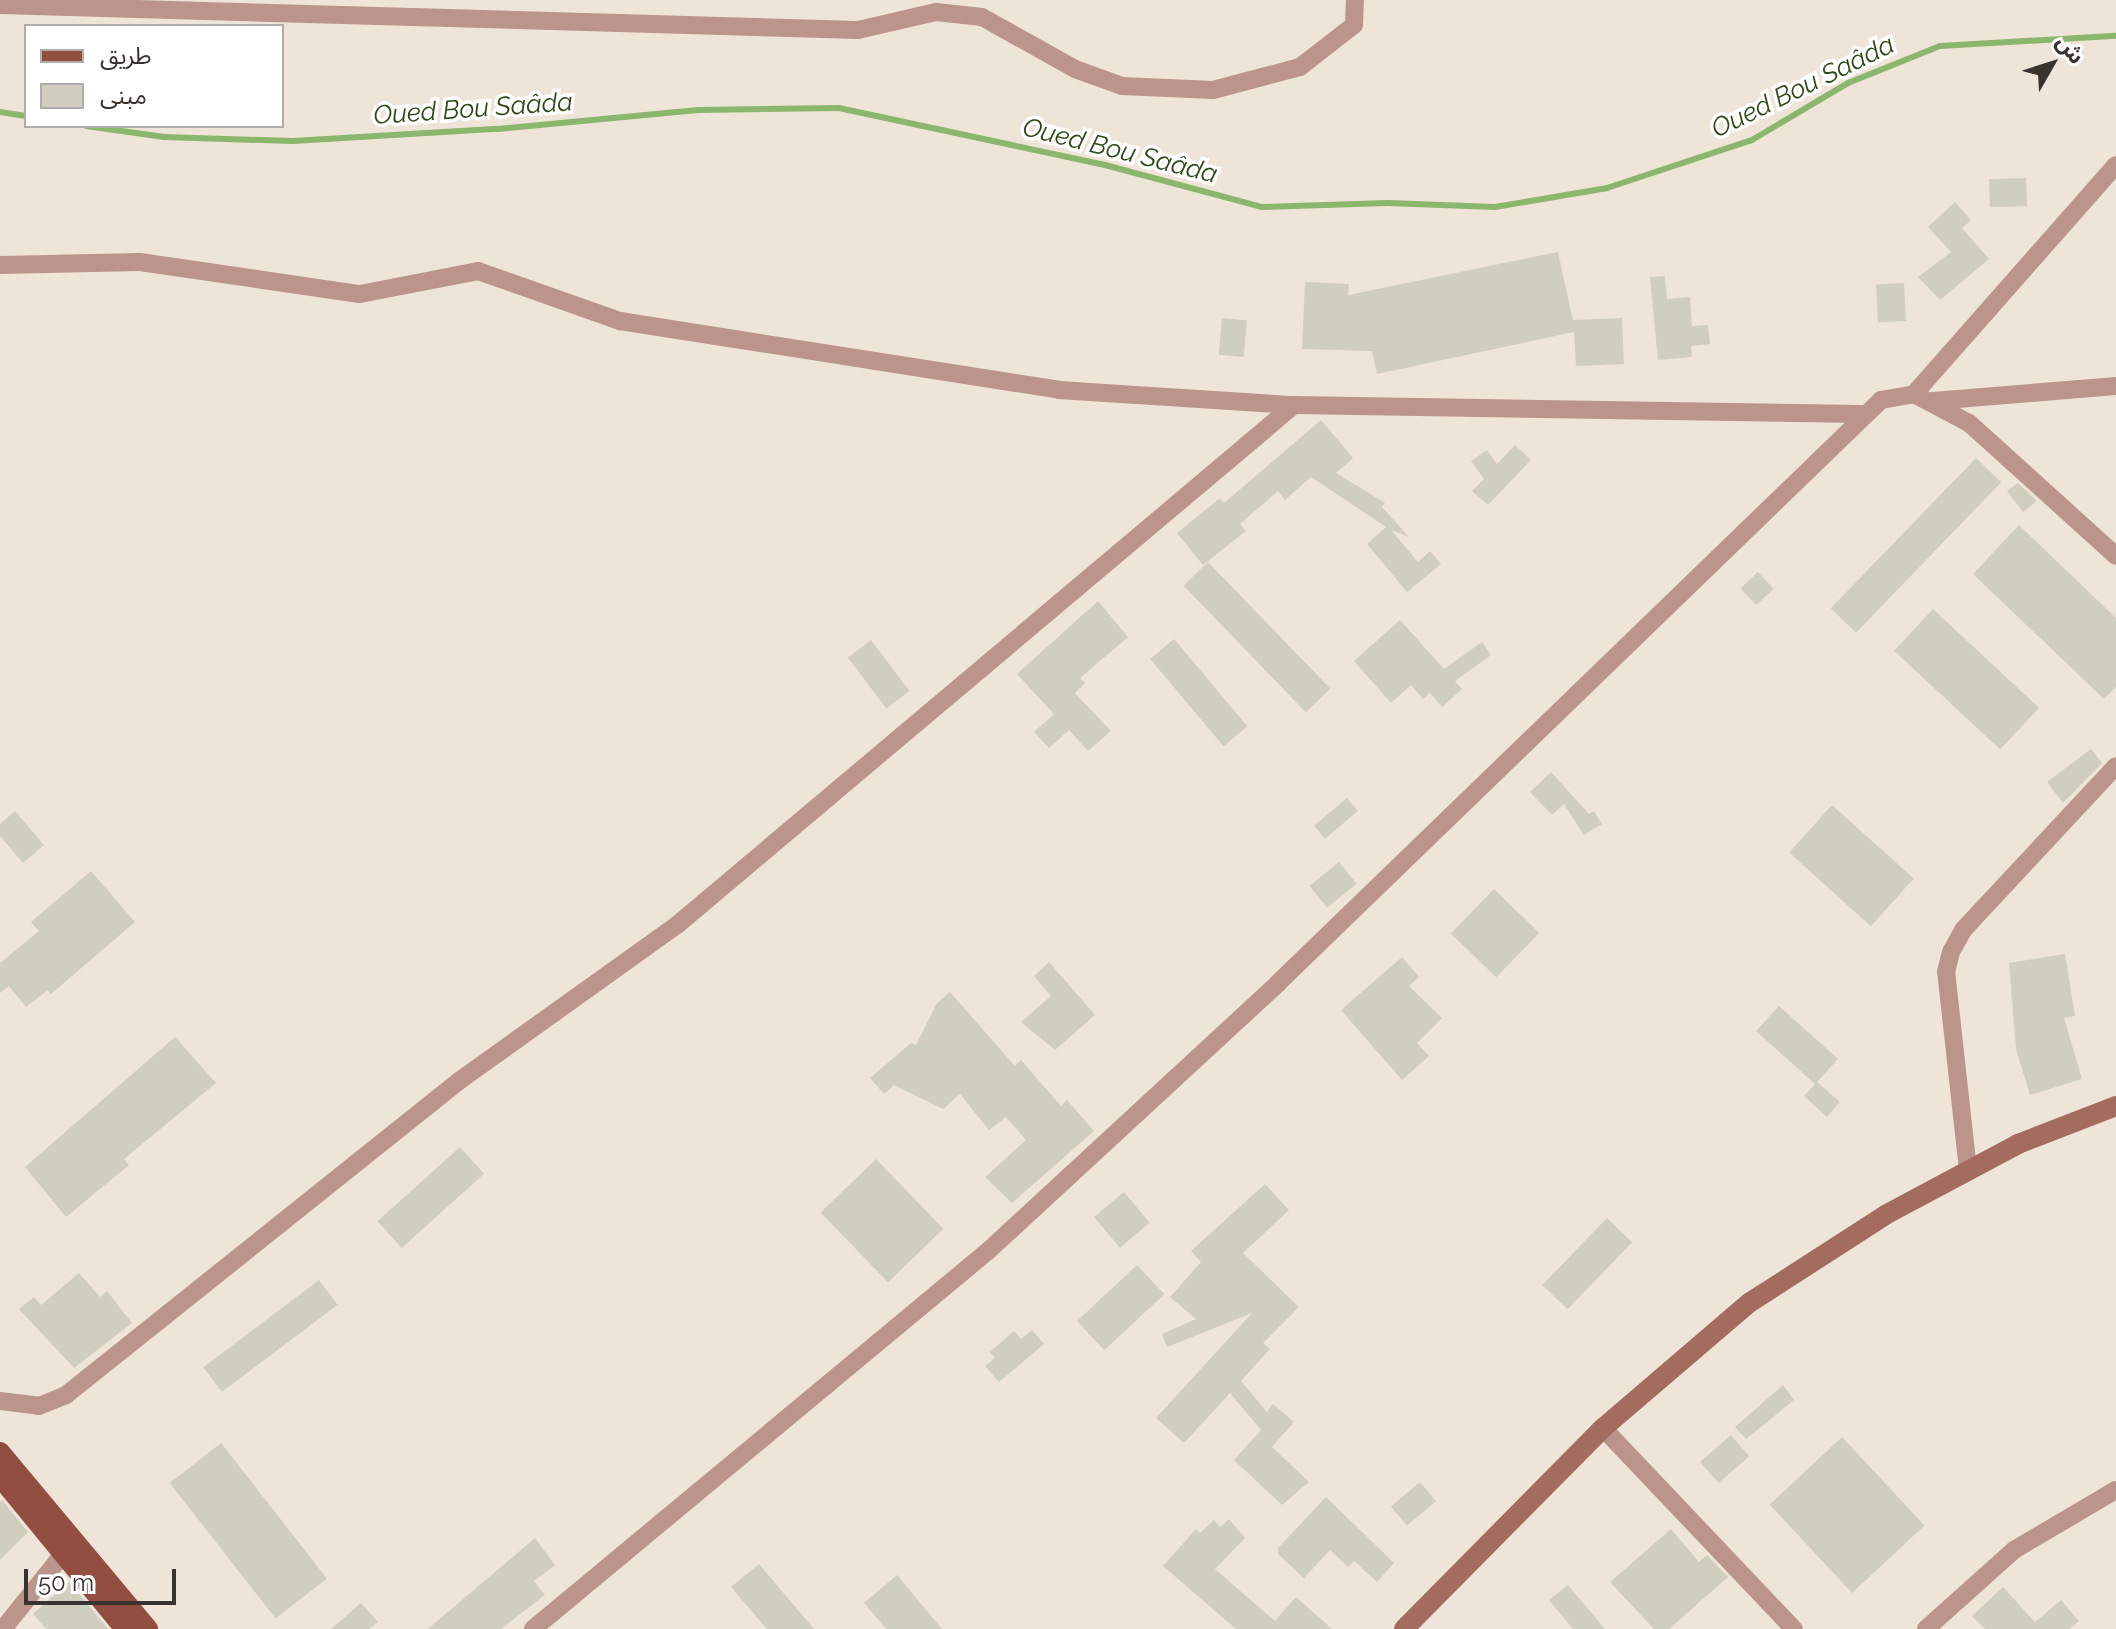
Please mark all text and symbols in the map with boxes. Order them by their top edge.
legend [24,24,284,128]
north arrow [2012,24,2092,104]
water label: Oued Bou Saâda [1706,29,1900,145]
text: ش [2051,29,2090,69]
text: طريق [100,41,152,70]
text: مبنى [100,81,147,110]
water label: Oued Bou Saâda [372,86,574,132]
water label: Oued Bou Saâda [1019,112,1221,190]
scale bar [28,1553,180,1603]
text: 50 m [38,1568,94,1597]

